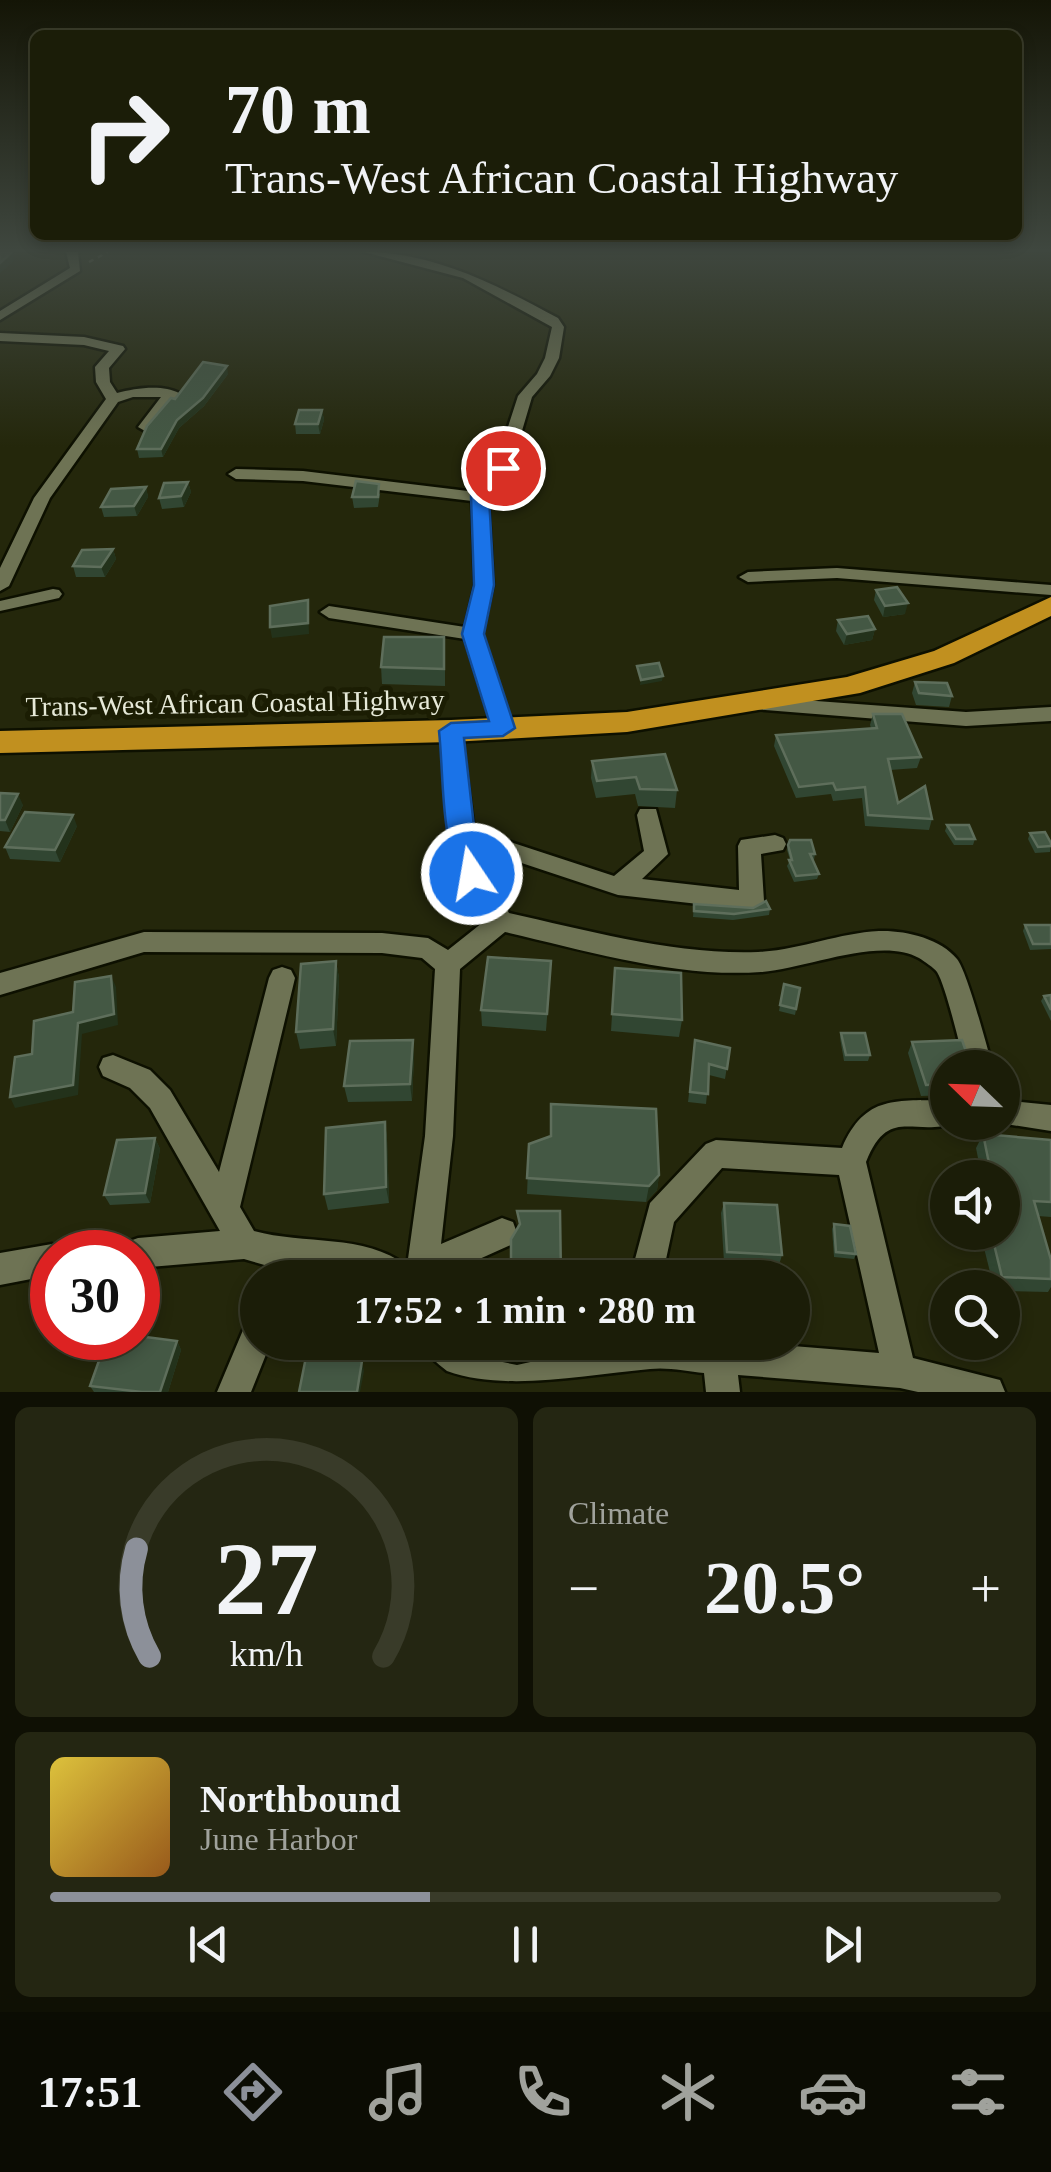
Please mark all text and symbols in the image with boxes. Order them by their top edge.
icon: right [60,70,190,200]
text: 70 m [225,71,371,148]
text: Trans-West African Coastal Highway [225,153,898,203]
pin [461,426,546,511]
icon: arrive [476,441,531,496]
street label: Trans-West African Coastal Highway [25,684,445,722]
position arrow [420,822,524,926]
north arrow [930,1050,1020,1140]
map controls [930,1050,1020,1360]
button: sound [930,1160,1020,1250]
speed limit sign: 30 [30,1230,160,1360]
button: search [930,1270,1020,1360]
text: 17:52 · 1 min · 280 m [354,1289,696,1331]
text: Climate [568,1495,669,1531]
text: 27 [215,1521,319,1636]
text: 20.5° [704,1546,865,1629]
text: − [568,1558,599,1619]
text: + [970,1558,1001,1619]
text: km/h [230,1634,303,1674]
text: Northbound [200,1778,401,1820]
text: June Harbor [200,1821,357,1857]
icon: previous [181,1917,236,1972]
icon: pause [498,1917,553,1972]
icon: next [815,1917,870,1972]
icon: directions [218,2057,288,2127]
icon: music [363,2057,433,2127]
icon: phone [508,2057,578,2127]
icon: climate [653,2057,723,2127]
icon: car [798,2057,868,2127]
icon: filters [943,2057,1013,2127]
text: 17:51 [38,2067,143,2117]

